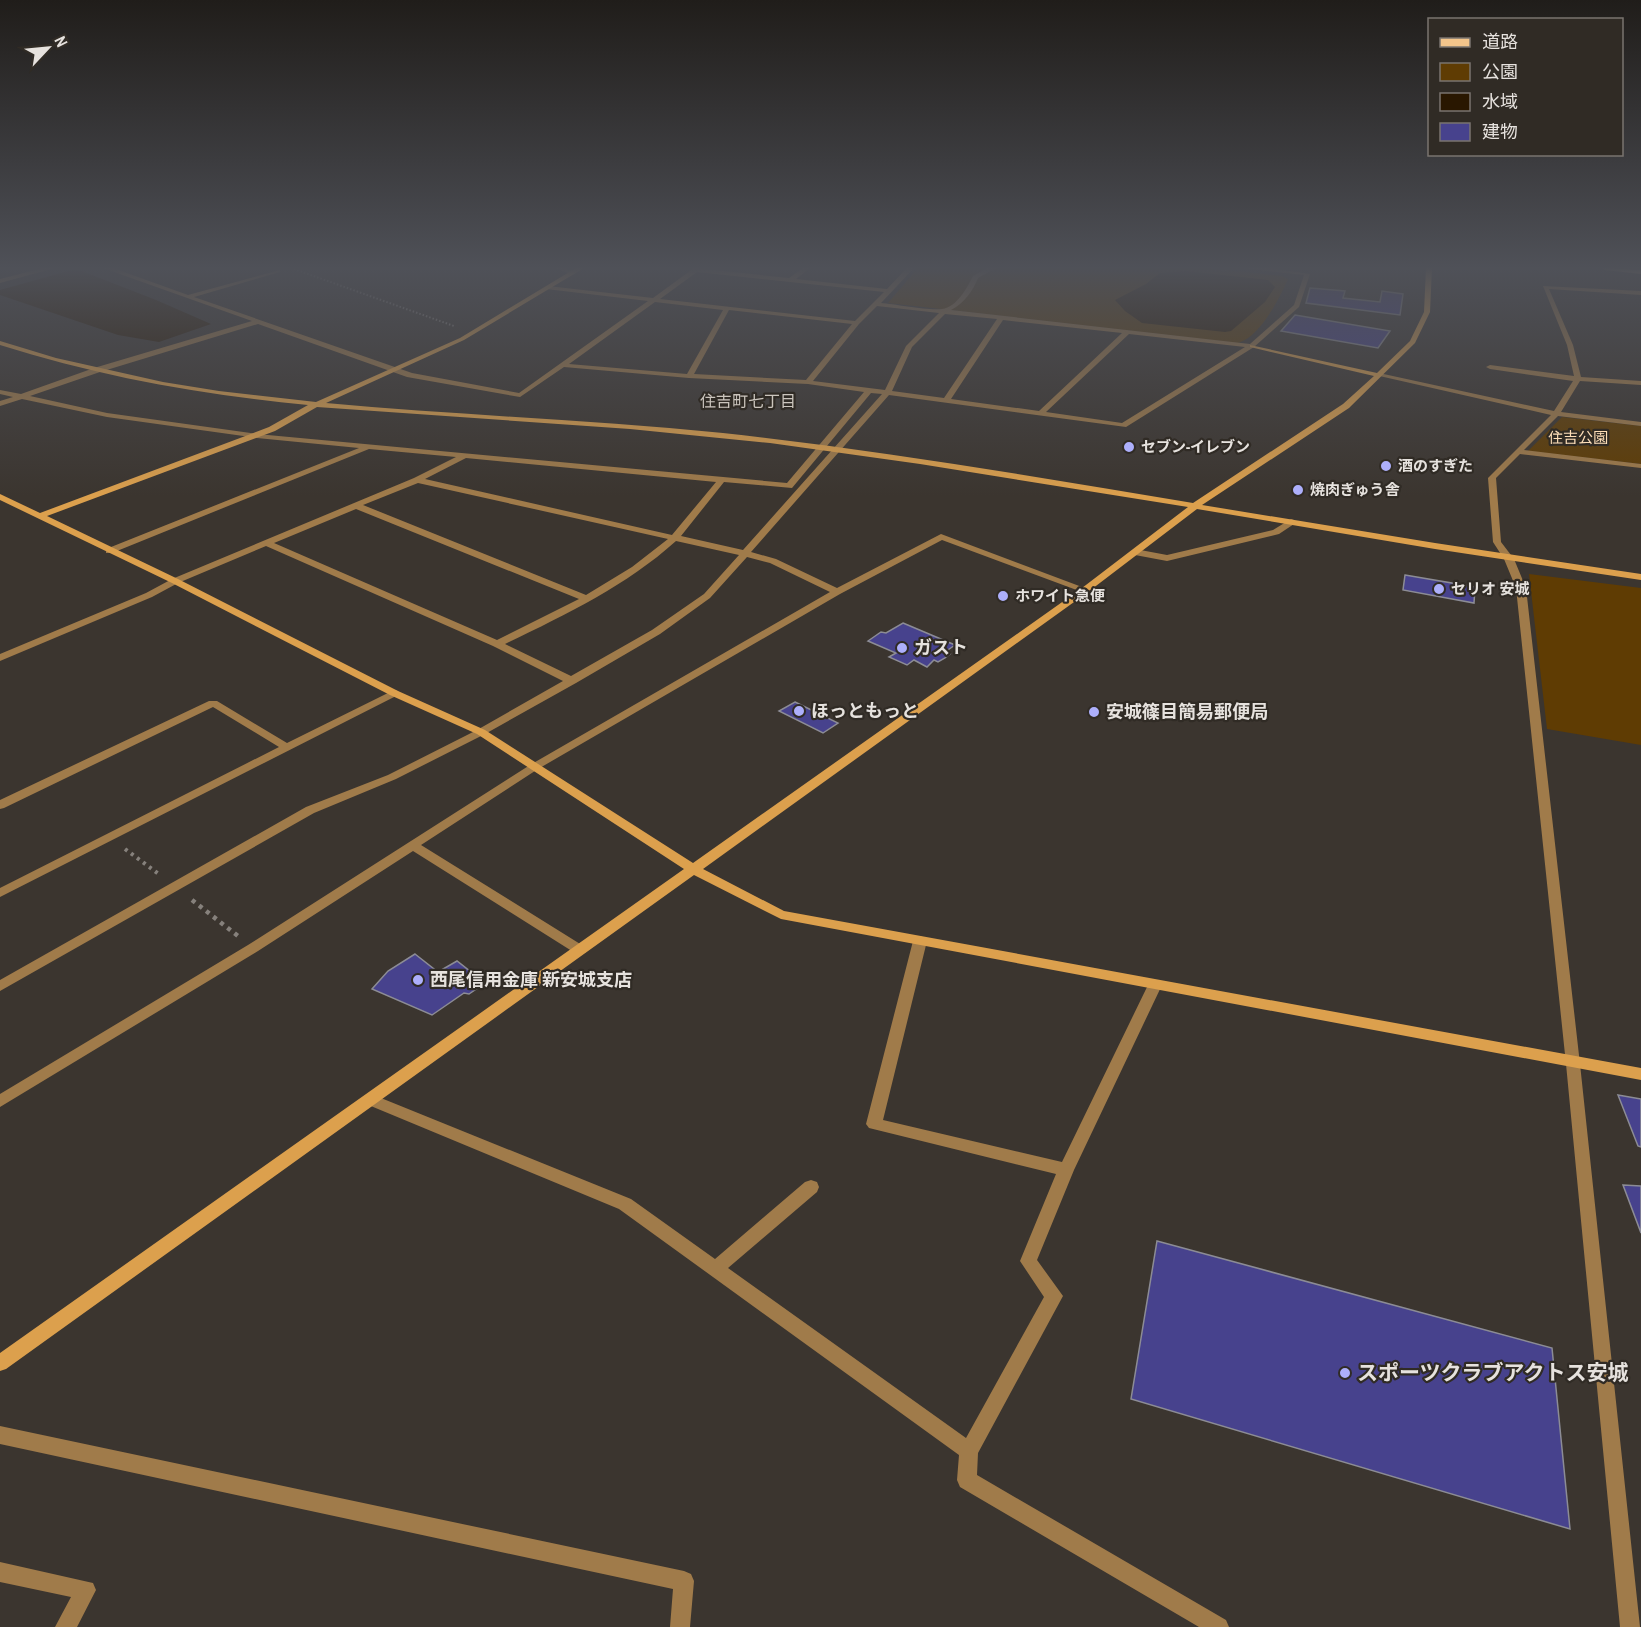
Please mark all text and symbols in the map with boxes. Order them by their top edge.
north arrow [18,18,78,78]
legend [1428,18,1623,156]
text: 道路 [1482,29,1518,54]
text: N [50,32,73,51]
text: 公園 [1482,59,1518,84]
text: 水域 [1482,89,1518,114]
text: 建物 [1482,119,1518,144]
district label: 住吉町七丁目 [700,390,796,412]
park label: 住吉公園 [1548,427,1608,448]
place label: セブン-イレブン [1141,436,1250,457]
marker: セブン-イレブン [1122,440,1136,454]
place label: 酒のすぎた [1398,455,1473,476]
marker: 酒のすぎた [1379,459,1393,473]
place label: 焼肉ぎゅう舎 [1310,479,1401,500]
marker: 焼肉ぎゅう舎 [1291,483,1305,497]
place label: セリオ 安城 [1451,578,1529,599]
marker: セリオ 安城 [1432,582,1446,596]
place label: ホワイト急便 [1015,585,1105,606]
marker: ホワイト急便 [996,589,1010,603]
place label: ガスト [914,635,968,660]
marker: ガスト [895,641,909,655]
place label: ほっともっと [811,698,919,723]
place label: 安城篠目簡易郵便局 [1106,699,1268,724]
marker: ほっともっと [792,704,806,718]
marker: 安城篠目簡易郵便局 [1087,705,1101,719]
place label: 西尾信用金庫 新安城支店 [430,967,632,992]
marker: 西尾信用金庫 新安城支店 [411,973,425,987]
place label: スポーツクラブアクトス安城 [1357,1358,1629,1387]
marker: スポーツクラブアクトス安城 [1338,1366,1352,1380]

